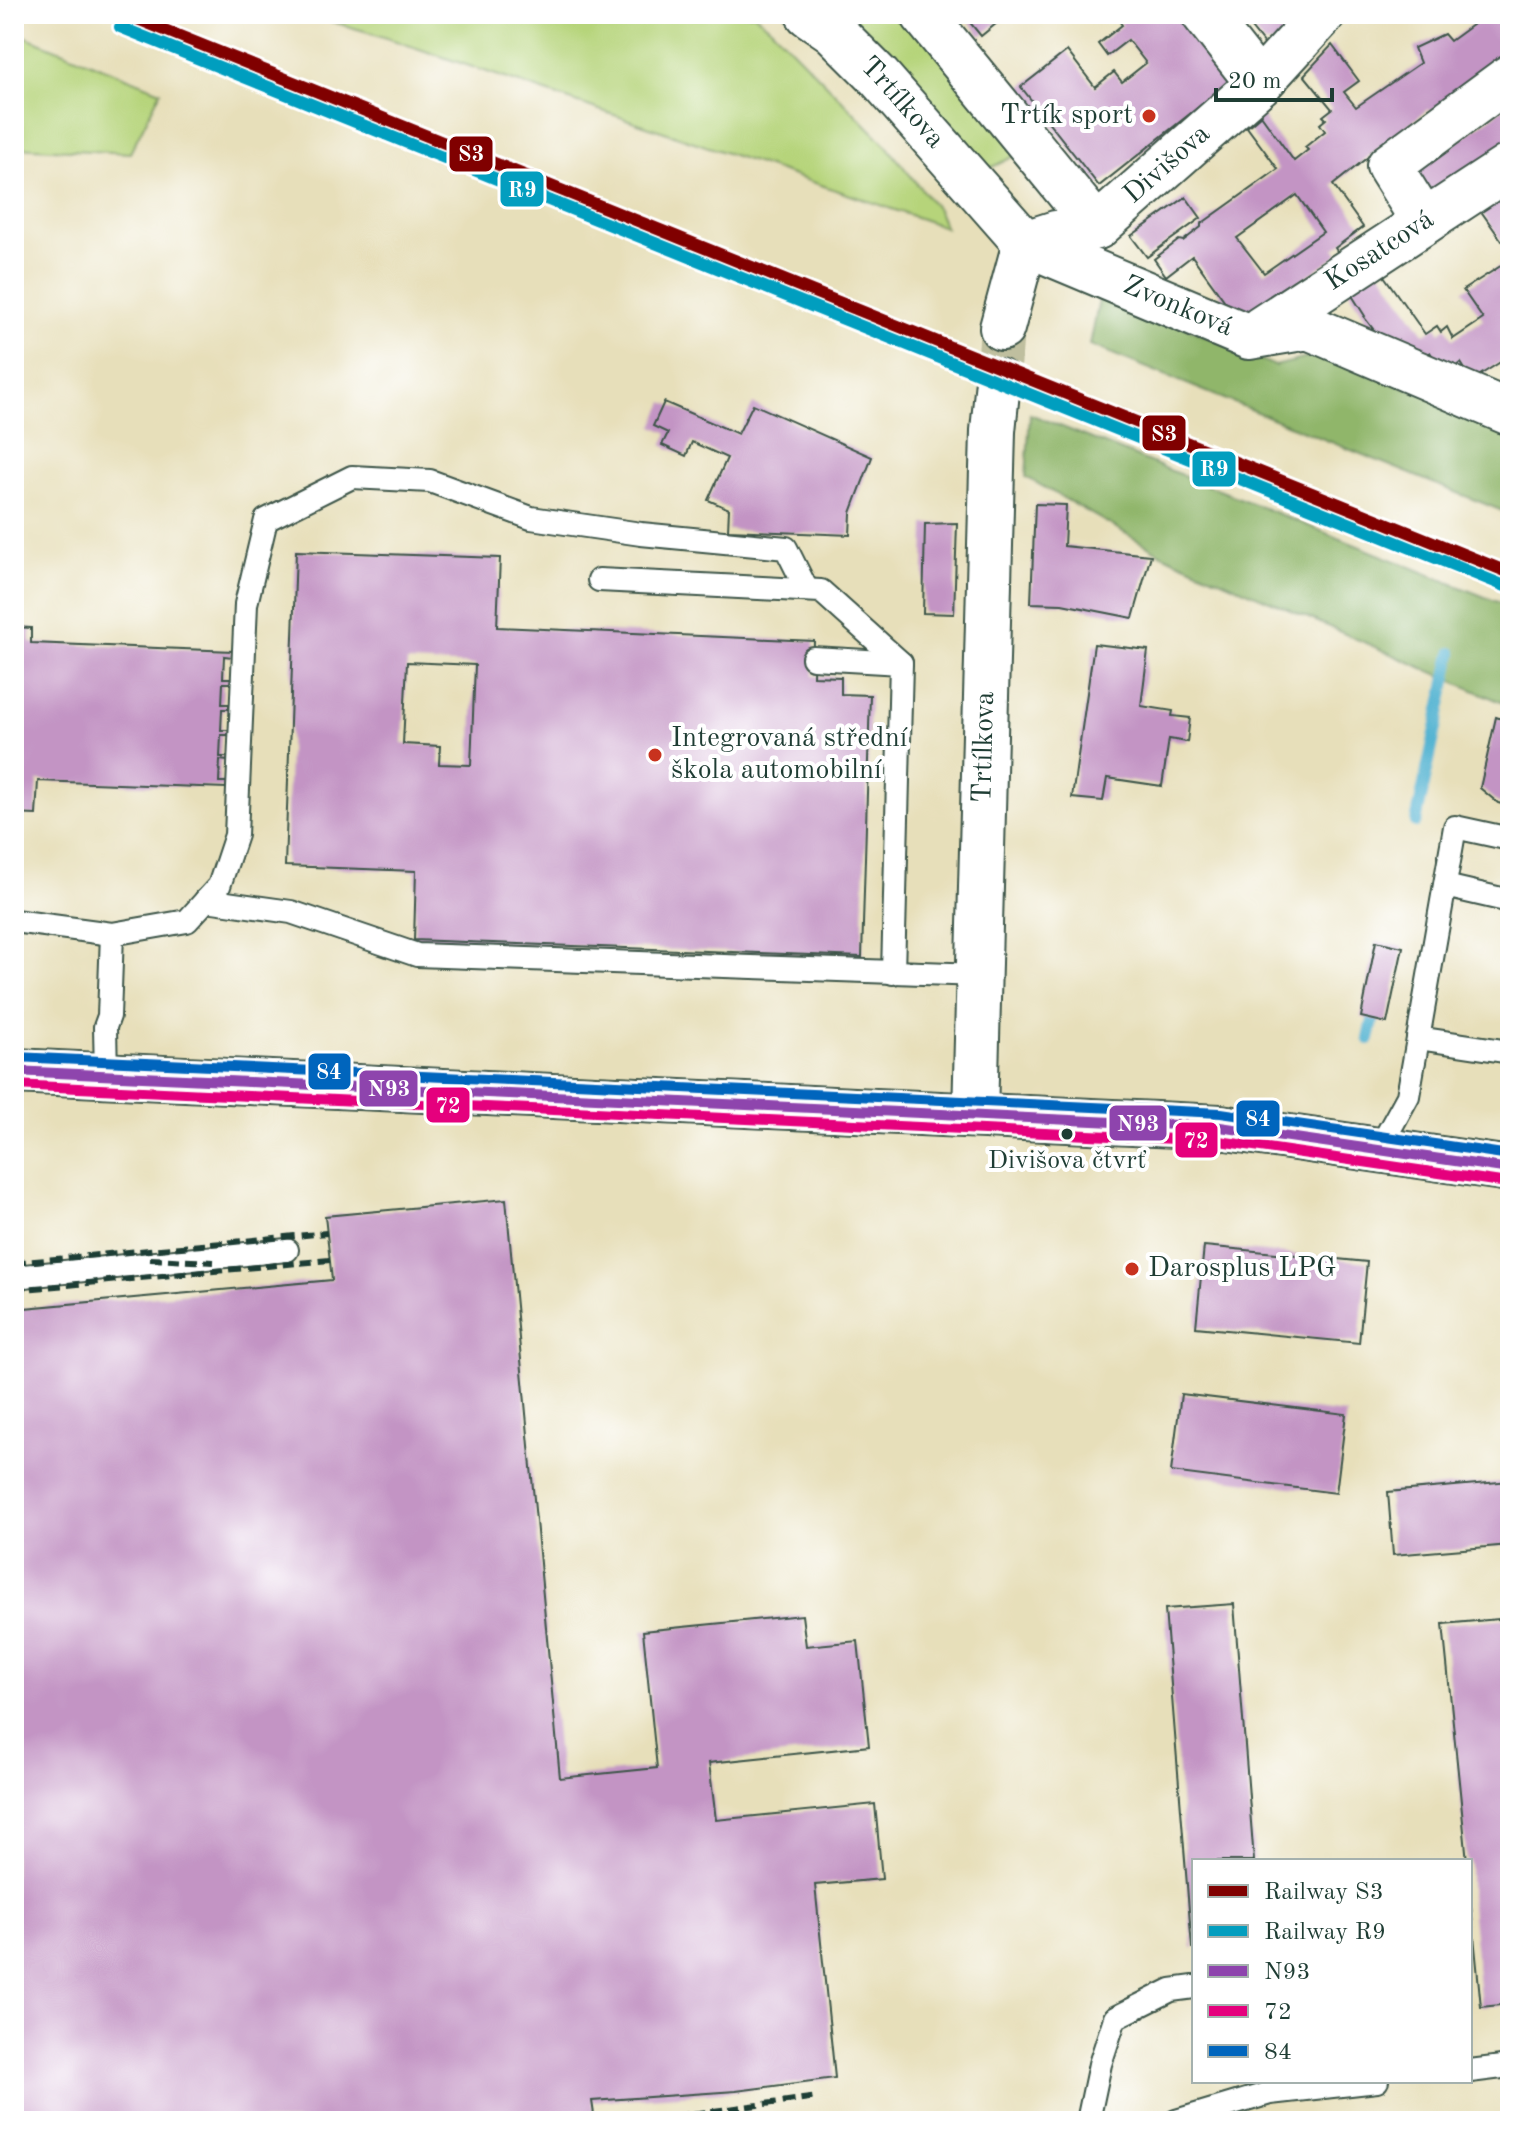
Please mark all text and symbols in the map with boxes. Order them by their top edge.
street label: Trtílkova [854,52,949,154]
scale bar [1216,52,1332,102]
text: 20 m [1228,70,1282,94]
place label: Trtík sport [1000,102,1133,130]
marker: Trtík sport [1140,107,1158,125]
street label: Divišova [1119,120,1216,210]
line badge: S3 [448,135,494,173]
text: S3 [458,144,484,166]
line badge: R9 [499,170,545,208]
text: R9 [508,180,536,202]
street label: Kosatcová [1320,206,1439,297]
street label: Zvonková [1119,272,1237,342]
line badge: S3 [1141,414,1187,452]
text: S3 [1151,424,1177,446]
line badge: R9 [1191,450,1237,488]
text: R9 [1200,459,1228,481]
street label: Trtílkova [969,691,1000,803]
place label: Integrovaná střední škola automobilní [671,725,908,785]
marker: Integrovaná střední škola automobilní [646,746,664,764]
line badge: 84 [307,1052,352,1091]
text: 84 [316,1062,342,1084]
line badge: N93 [358,1069,419,1108]
text: N93 [368,1079,410,1101]
line badge: 72 [425,1086,471,1124]
text: 72 [435,1096,461,1118]
line badge: 84 [1235,1099,1281,1138]
line badge: N93 [1108,1104,1168,1142]
text: 84 [1245,1109,1271,1131]
text: N93 [1117,1114,1159,1136]
line badge: 72 [1174,1121,1219,1159]
marker: Divišova čtvrť [1059,1126,1075,1142]
text: 72 [1183,1131,1209,1153]
place label: Divišova čtvrť [988,1148,1147,1174]
place label: Darosplus LPG [1148,1255,1336,1283]
marker: Darosplus LPG [1123,1260,1141,1278]
legend [1192,1859,1472,2083]
text: Railway S3 [1264,1881,1384,1905]
text: Railway R9 [1264,1921,1386,1945]
text: N93 [1264,1961,1310,1985]
text: 72 [1264,2001,1292,2025]
text: 84 [1264,2041,1292,2065]

